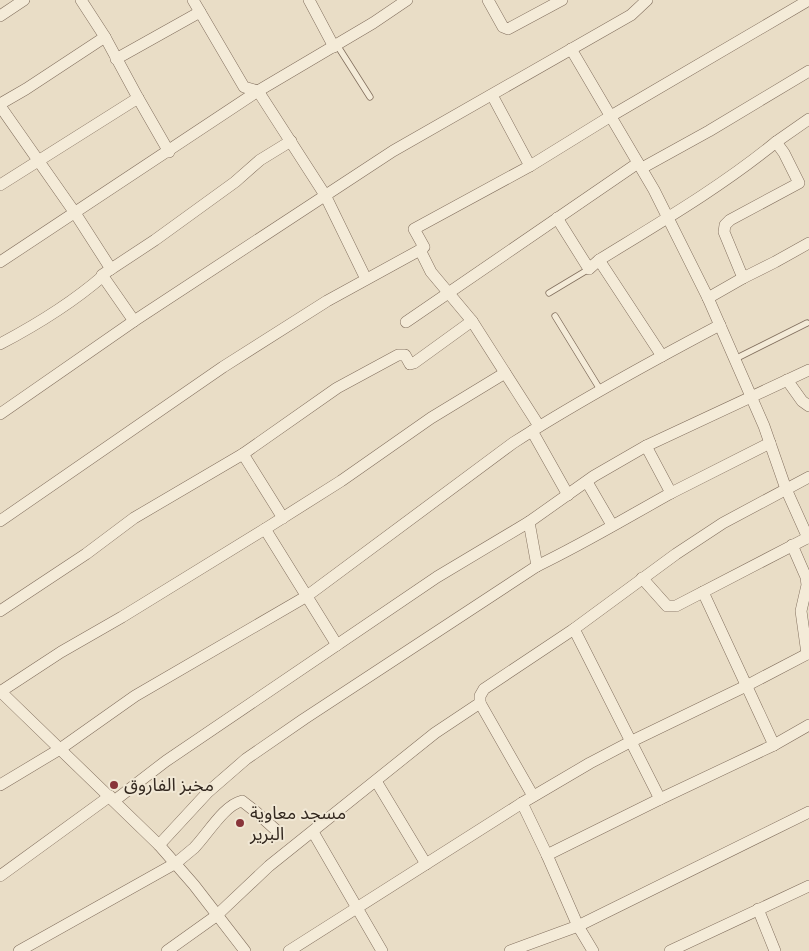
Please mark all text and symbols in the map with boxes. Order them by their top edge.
place label: مخبز الفاروق [124,774,214,796]
marker: مخبز الفاروق [108,779,120,791]
place label: مسجد معاوية البرير [249,802,346,845]
marker: مسجد معاوية البرير [234,817,246,829]

